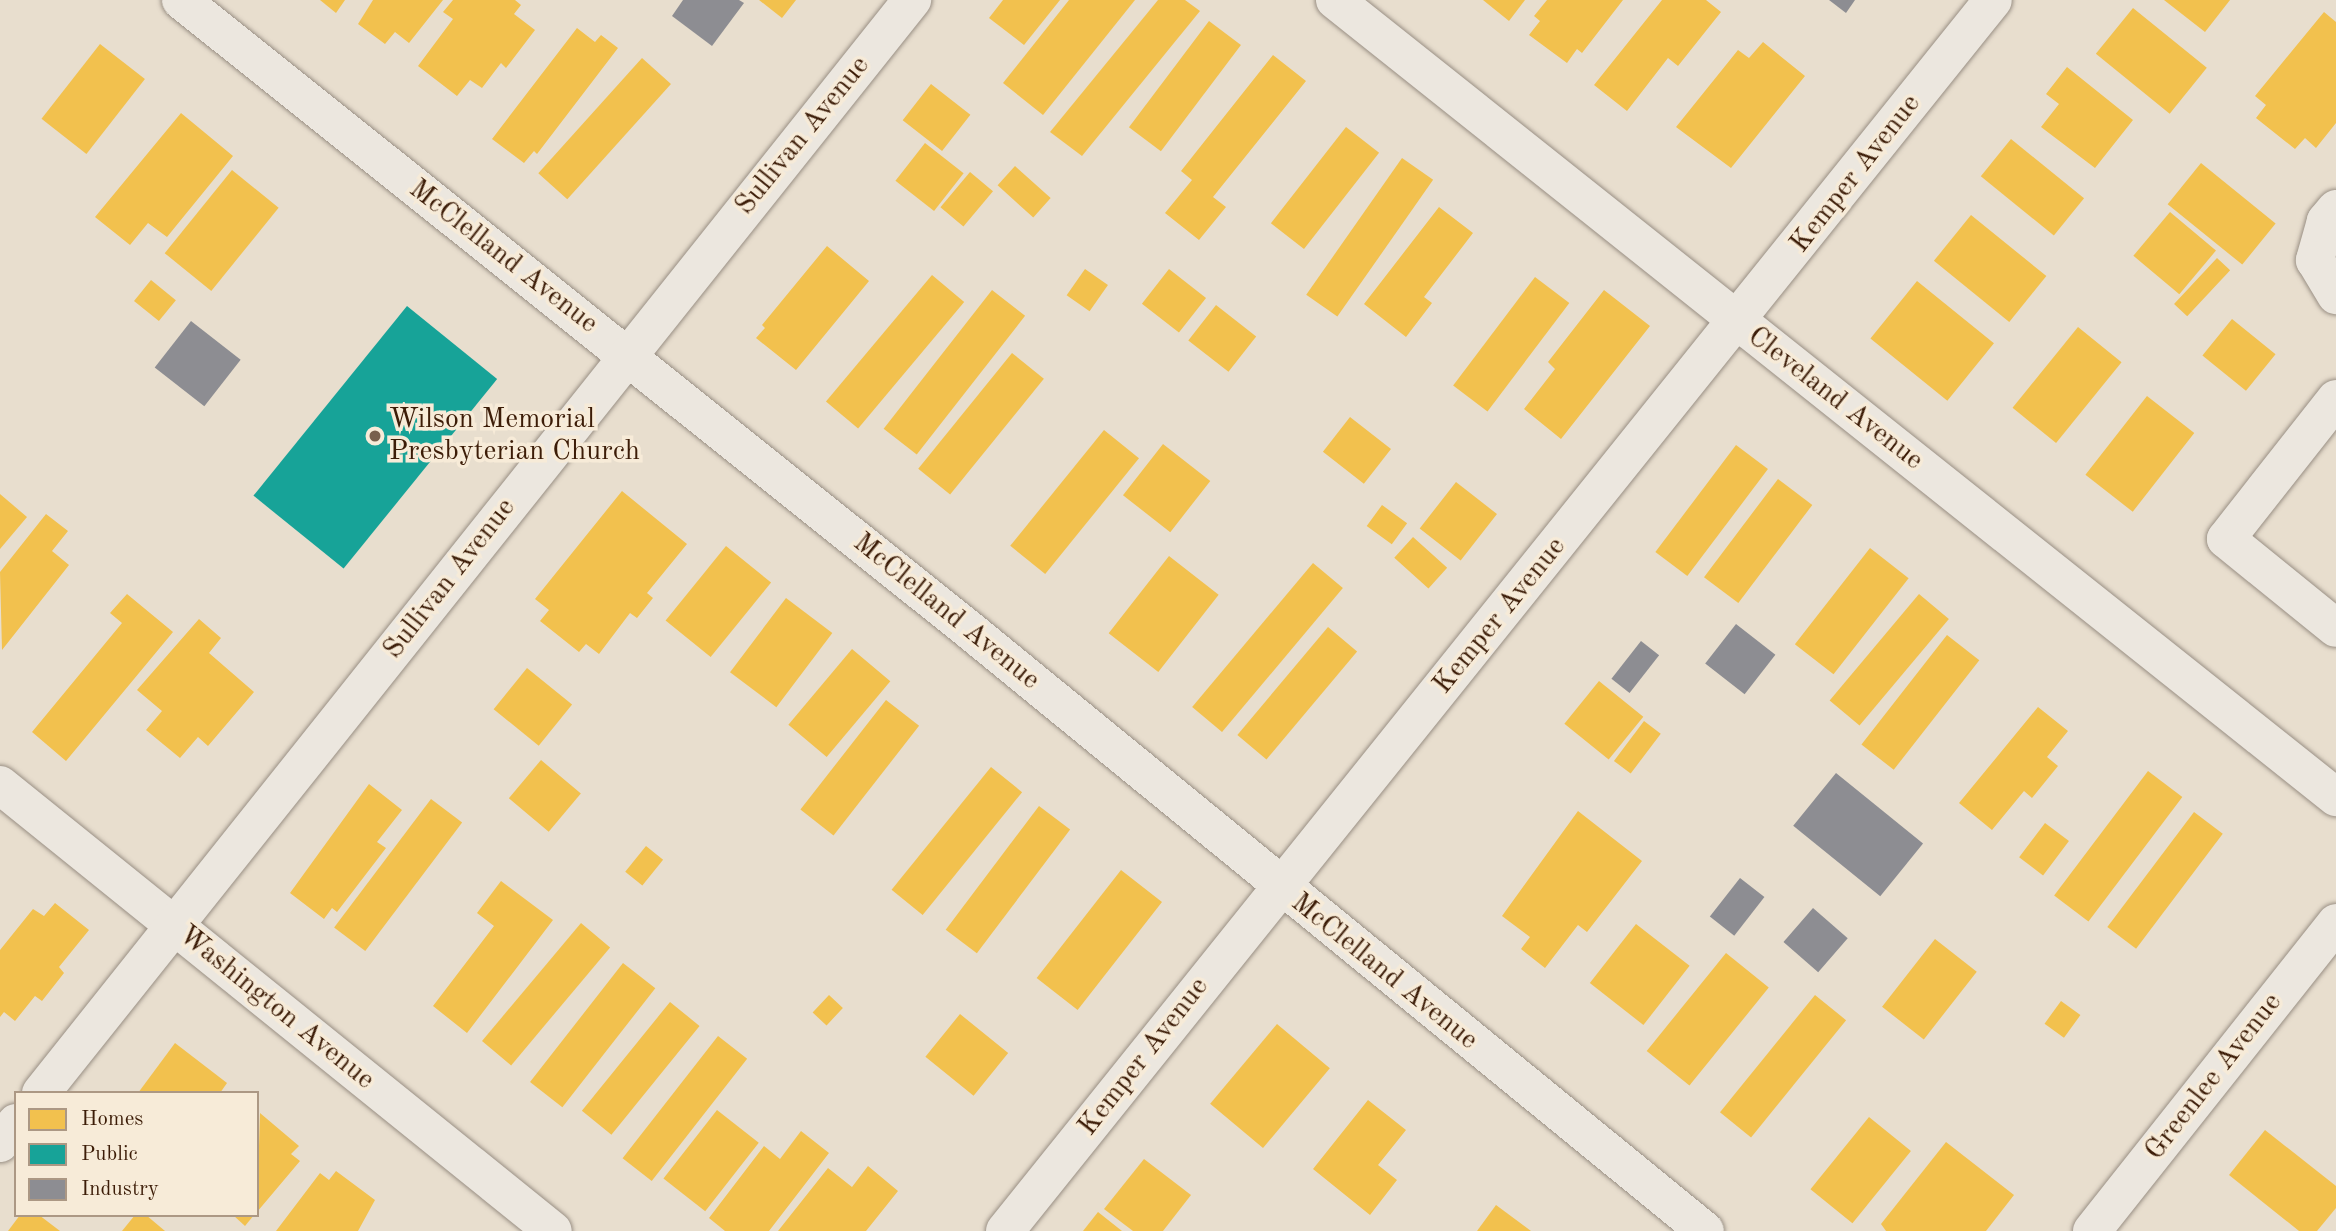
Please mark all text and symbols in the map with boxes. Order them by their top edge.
street label: Sullivan Avenue [729,50,877,222]
street label: Kemper Avenue [1784,88,1928,260]
street label: McClelland Avenue [402,173,604,341]
street label: Cleveland Avenue [1741,320,1929,478]
place label: Wilson Memorial Presbyterian Church [389,403,640,469]
marker: Wilson Memorial Presbyterian Church [367,428,383,444]
street label: Sullivan Avenue [377,492,523,666]
street label: McClelland Avenue [846,526,1046,698]
street label: Kemper Avenue [1427,531,1573,701]
street label: McClelland Avenue [1284,886,1484,1058]
street label: Washington Avenue [171,919,381,1097]
street label: Kemper Avenue [1072,971,1216,1143]
street label: Greenlee Avenue [2138,987,2290,1167]
legend [14,1091,259,1217]
text: Homes [81,1109,143,1130]
text: Public [81,1144,138,1165]
text: Industry [81,1179,159,1200]

